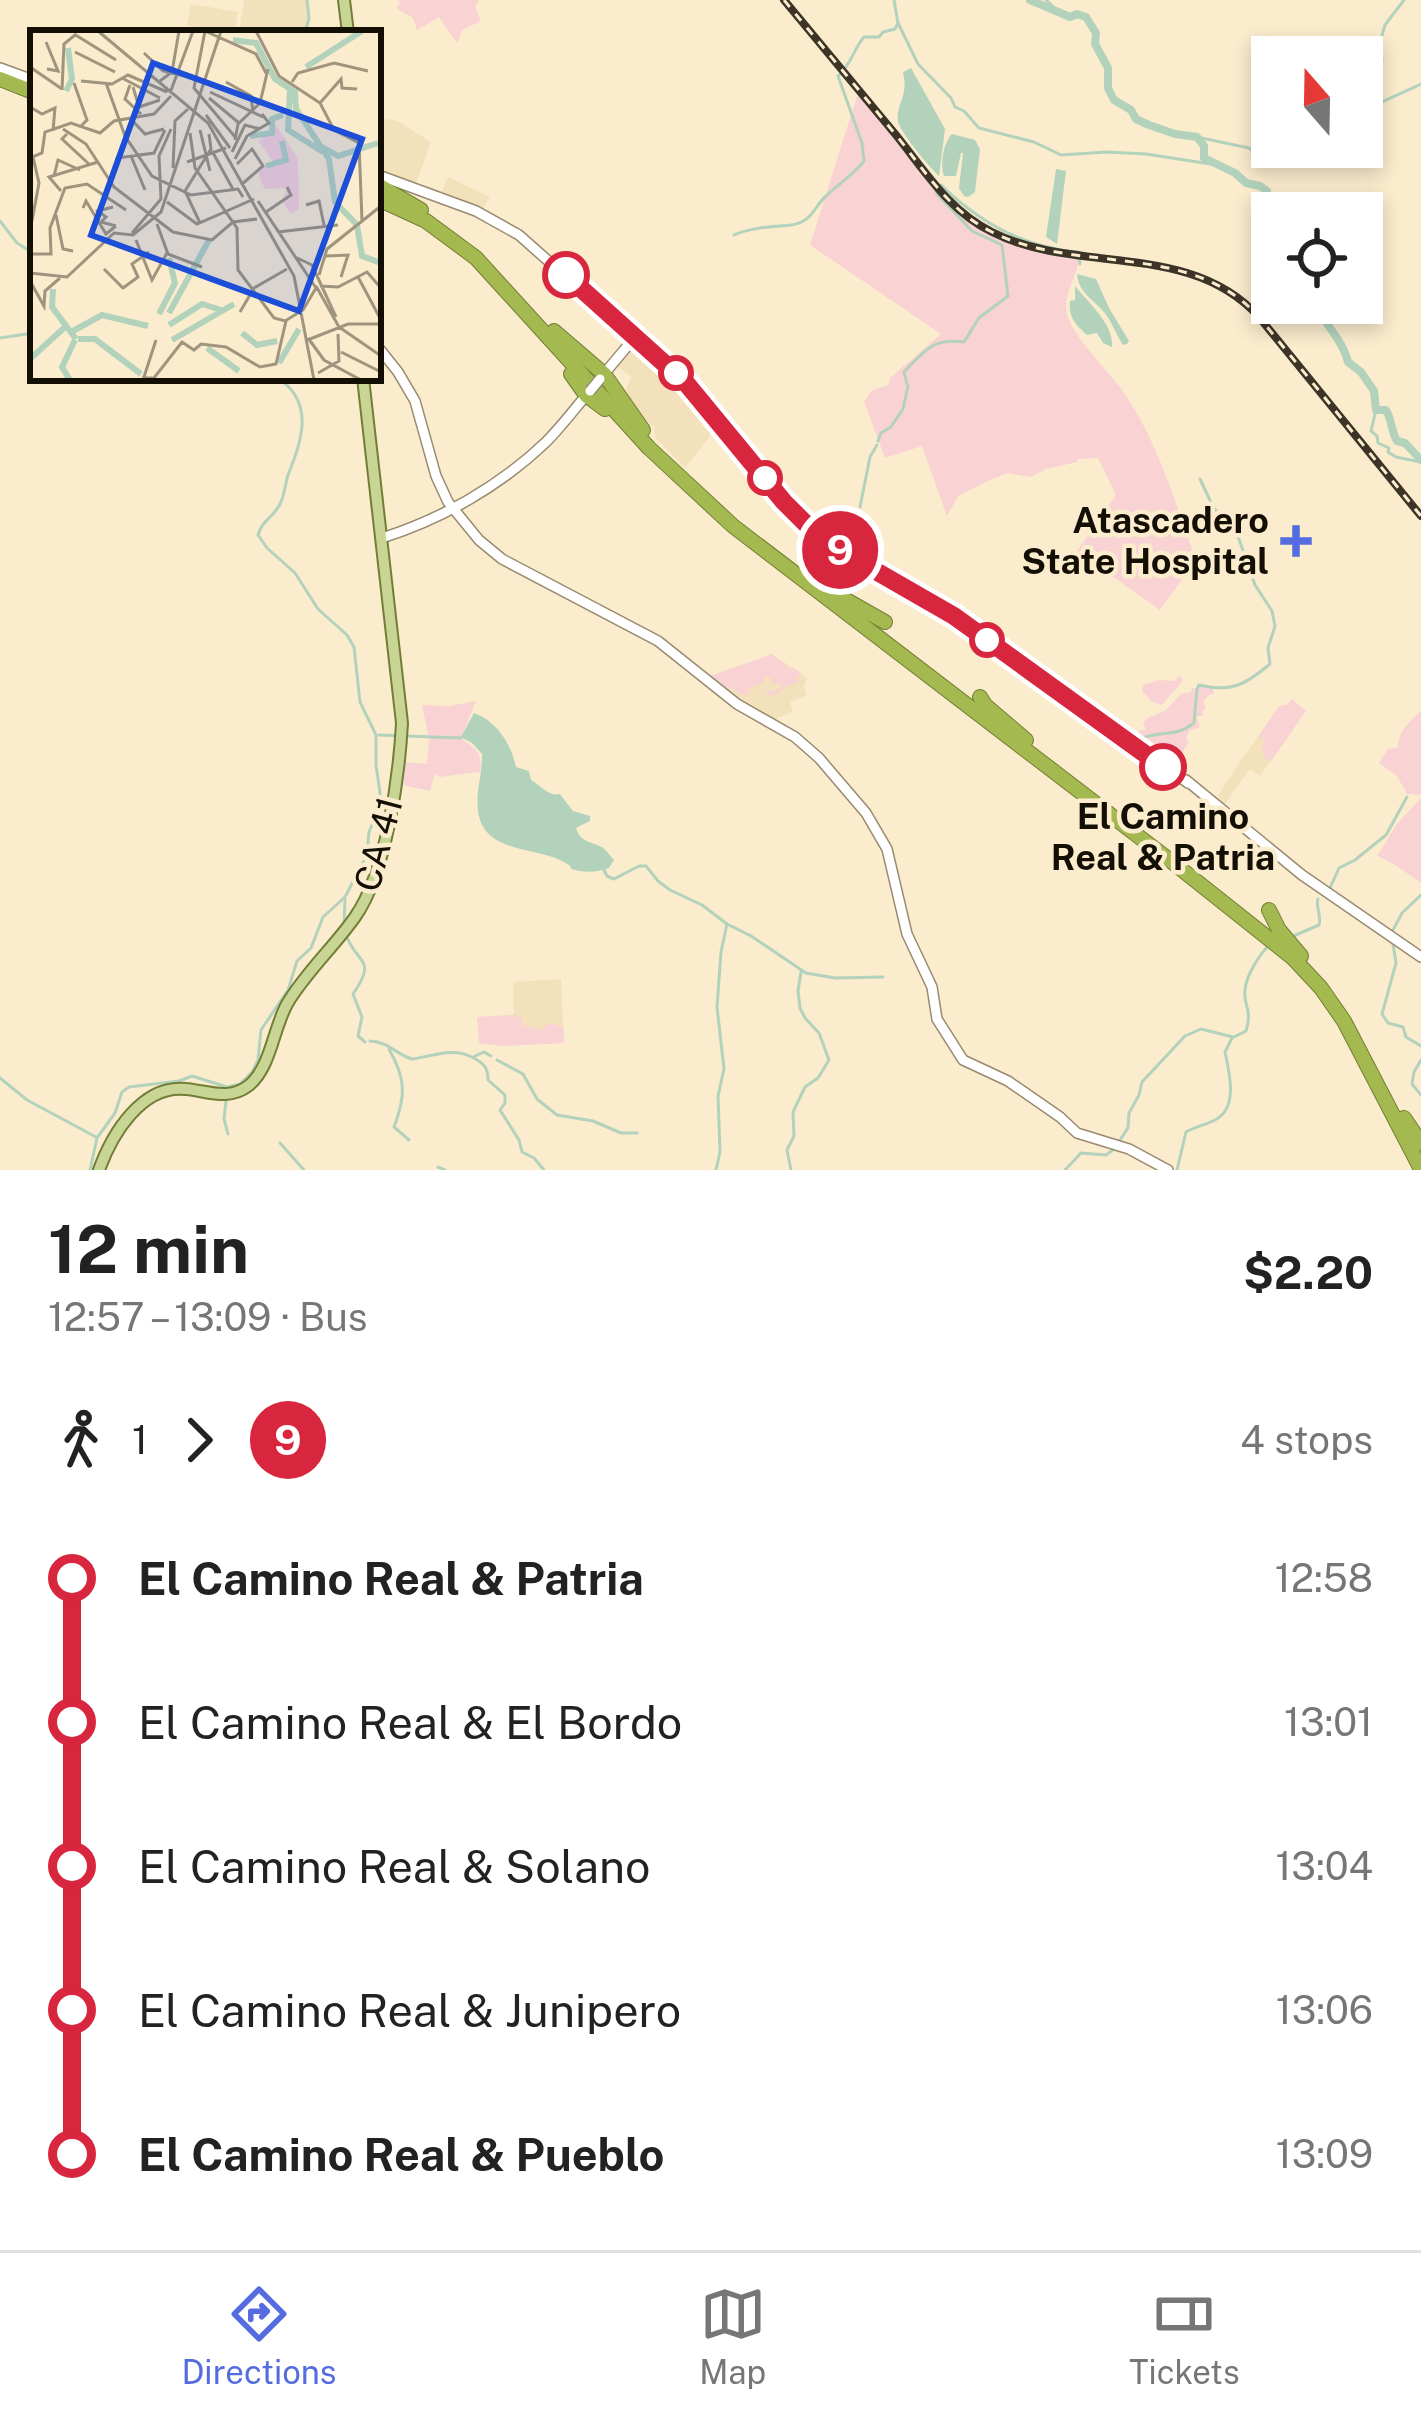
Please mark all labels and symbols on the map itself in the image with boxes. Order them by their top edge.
inset map [30,30,381,381]
north arrow [1251,36,1383,168]
unlabelled marker [544,253,588,297]
unlabelled marker [660,357,692,389]
unlabelled marker [749,462,781,494]
place label: Atascadero State Hospital [1021,499,1269,582]
line badge: 9 [801,511,879,589]
marker: Atascadero State Hospital [1280,525,1312,557]
unlabelled marker [971,624,1003,656]
marker: El Camino Real & Patria [1141,745,1185,789]
street label: CA 41 [345,792,411,896]
place label: El Camino Real & Patria [1051,795,1275,878]

